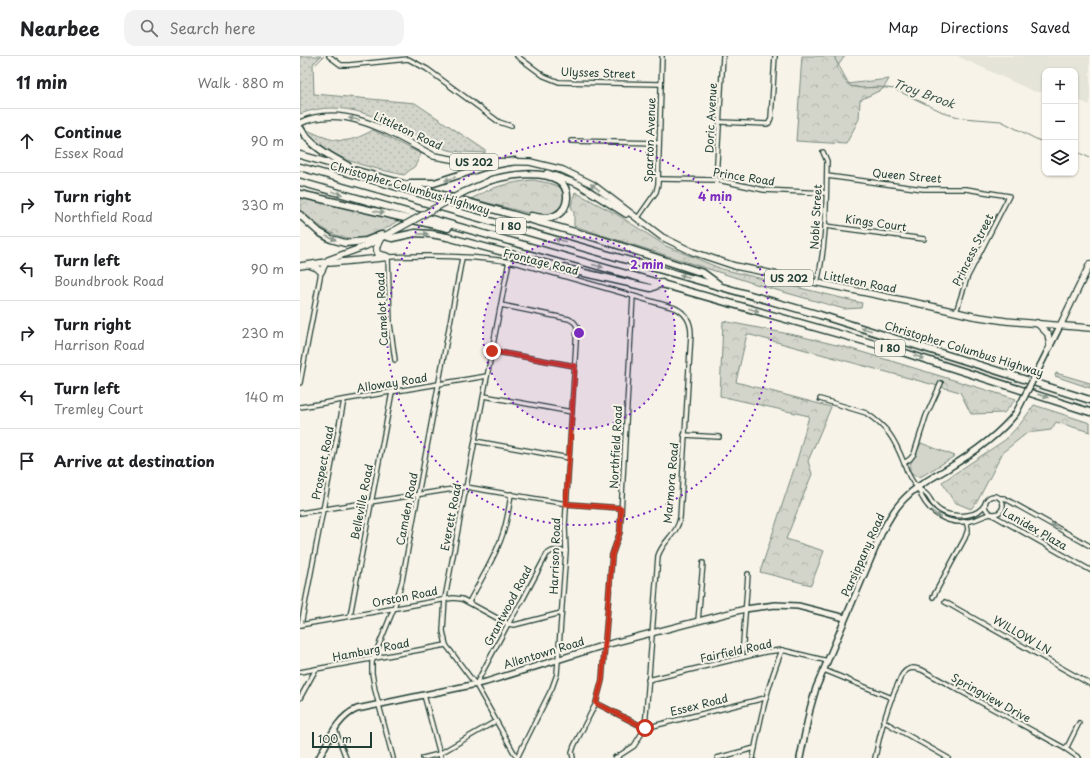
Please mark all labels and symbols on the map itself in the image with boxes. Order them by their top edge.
street label: Ulysses Street [560,63,636,82]
water label: Troy Brook [891,74,959,113]
street label: Doric Avenue [700,82,721,154]
street label: Sparton Avenue [640,97,659,183]
street label: Littleton Road [371,107,445,154]
one-way arrow [347,116,360,122]
road number: US 202 [450,154,498,170]
street label: Christopher Columbus Highway [328,157,492,218]
street label: Prince Road [712,163,776,190]
street label: Queen Street [872,164,943,187]
one-way arrow [444,176,456,182]
one-way arrow [590,183,601,191]
street label: Noble Street [805,183,826,250]
text: 4 min [698,187,732,205]
one-way arrow [332,190,344,196]
one-way arrow [373,209,385,215]
street label: Kings Court [844,210,908,235]
street label: Princess Street [948,210,998,289]
road number: I 80 [496,218,526,234]
one-way arrow [417,230,429,237]
one-way arrow [326,235,337,241]
one-way arrow [553,237,565,243]
street label: Frontage Road [502,244,581,279]
text: 2 min [630,255,664,273]
one-way arrow [592,263,604,269]
street label: Littleton Road [822,266,898,297]
road number: US 202 [765,270,813,286]
street label: Camelot Road [371,272,392,346]
one-way arrow [678,273,690,279]
one-way arrow [748,307,760,313]
street label: Christopher Columbus Highway [883,316,1046,381]
centre of rings [572,326,586,340]
one-way arrow [860,326,872,332]
road number: I 80 [875,340,905,356]
route end [483,342,501,360]
one-way arrow [914,354,926,360]
street label: Alloway Road [355,369,429,396]
one-way arrow [1038,393,1050,399]
street label: Northfield Road [605,405,626,489]
street label: Prospect Road [307,424,338,501]
street label: Marmora Road [659,442,682,524]
street label: Belleville Road [346,463,377,541]
street label: Camden Road [391,471,422,547]
street label: Everett Road [436,482,465,552]
street label: Lanidex Plaza [1000,503,1071,554]
one-way arrow [930,509,941,518]
street label: Parsippany Road [836,510,889,599]
street label: Harrison Road [545,517,564,595]
one-way arrow [1050,524,1062,531]
street label: Grantwood Road [479,563,536,649]
street label: Orston Road [371,582,439,611]
street label: WILLOW LN [990,611,1055,658]
street label: Allentown Road [501,632,586,673]
street label: Hamburg Road [331,634,411,665]
street label: Fairfield Road [698,635,774,666]
street label: Springview Drive [948,669,1034,727]
street label: Essex Road [668,689,730,720]
route start [636,719,654,737]
scale bar [312,730,372,749]

